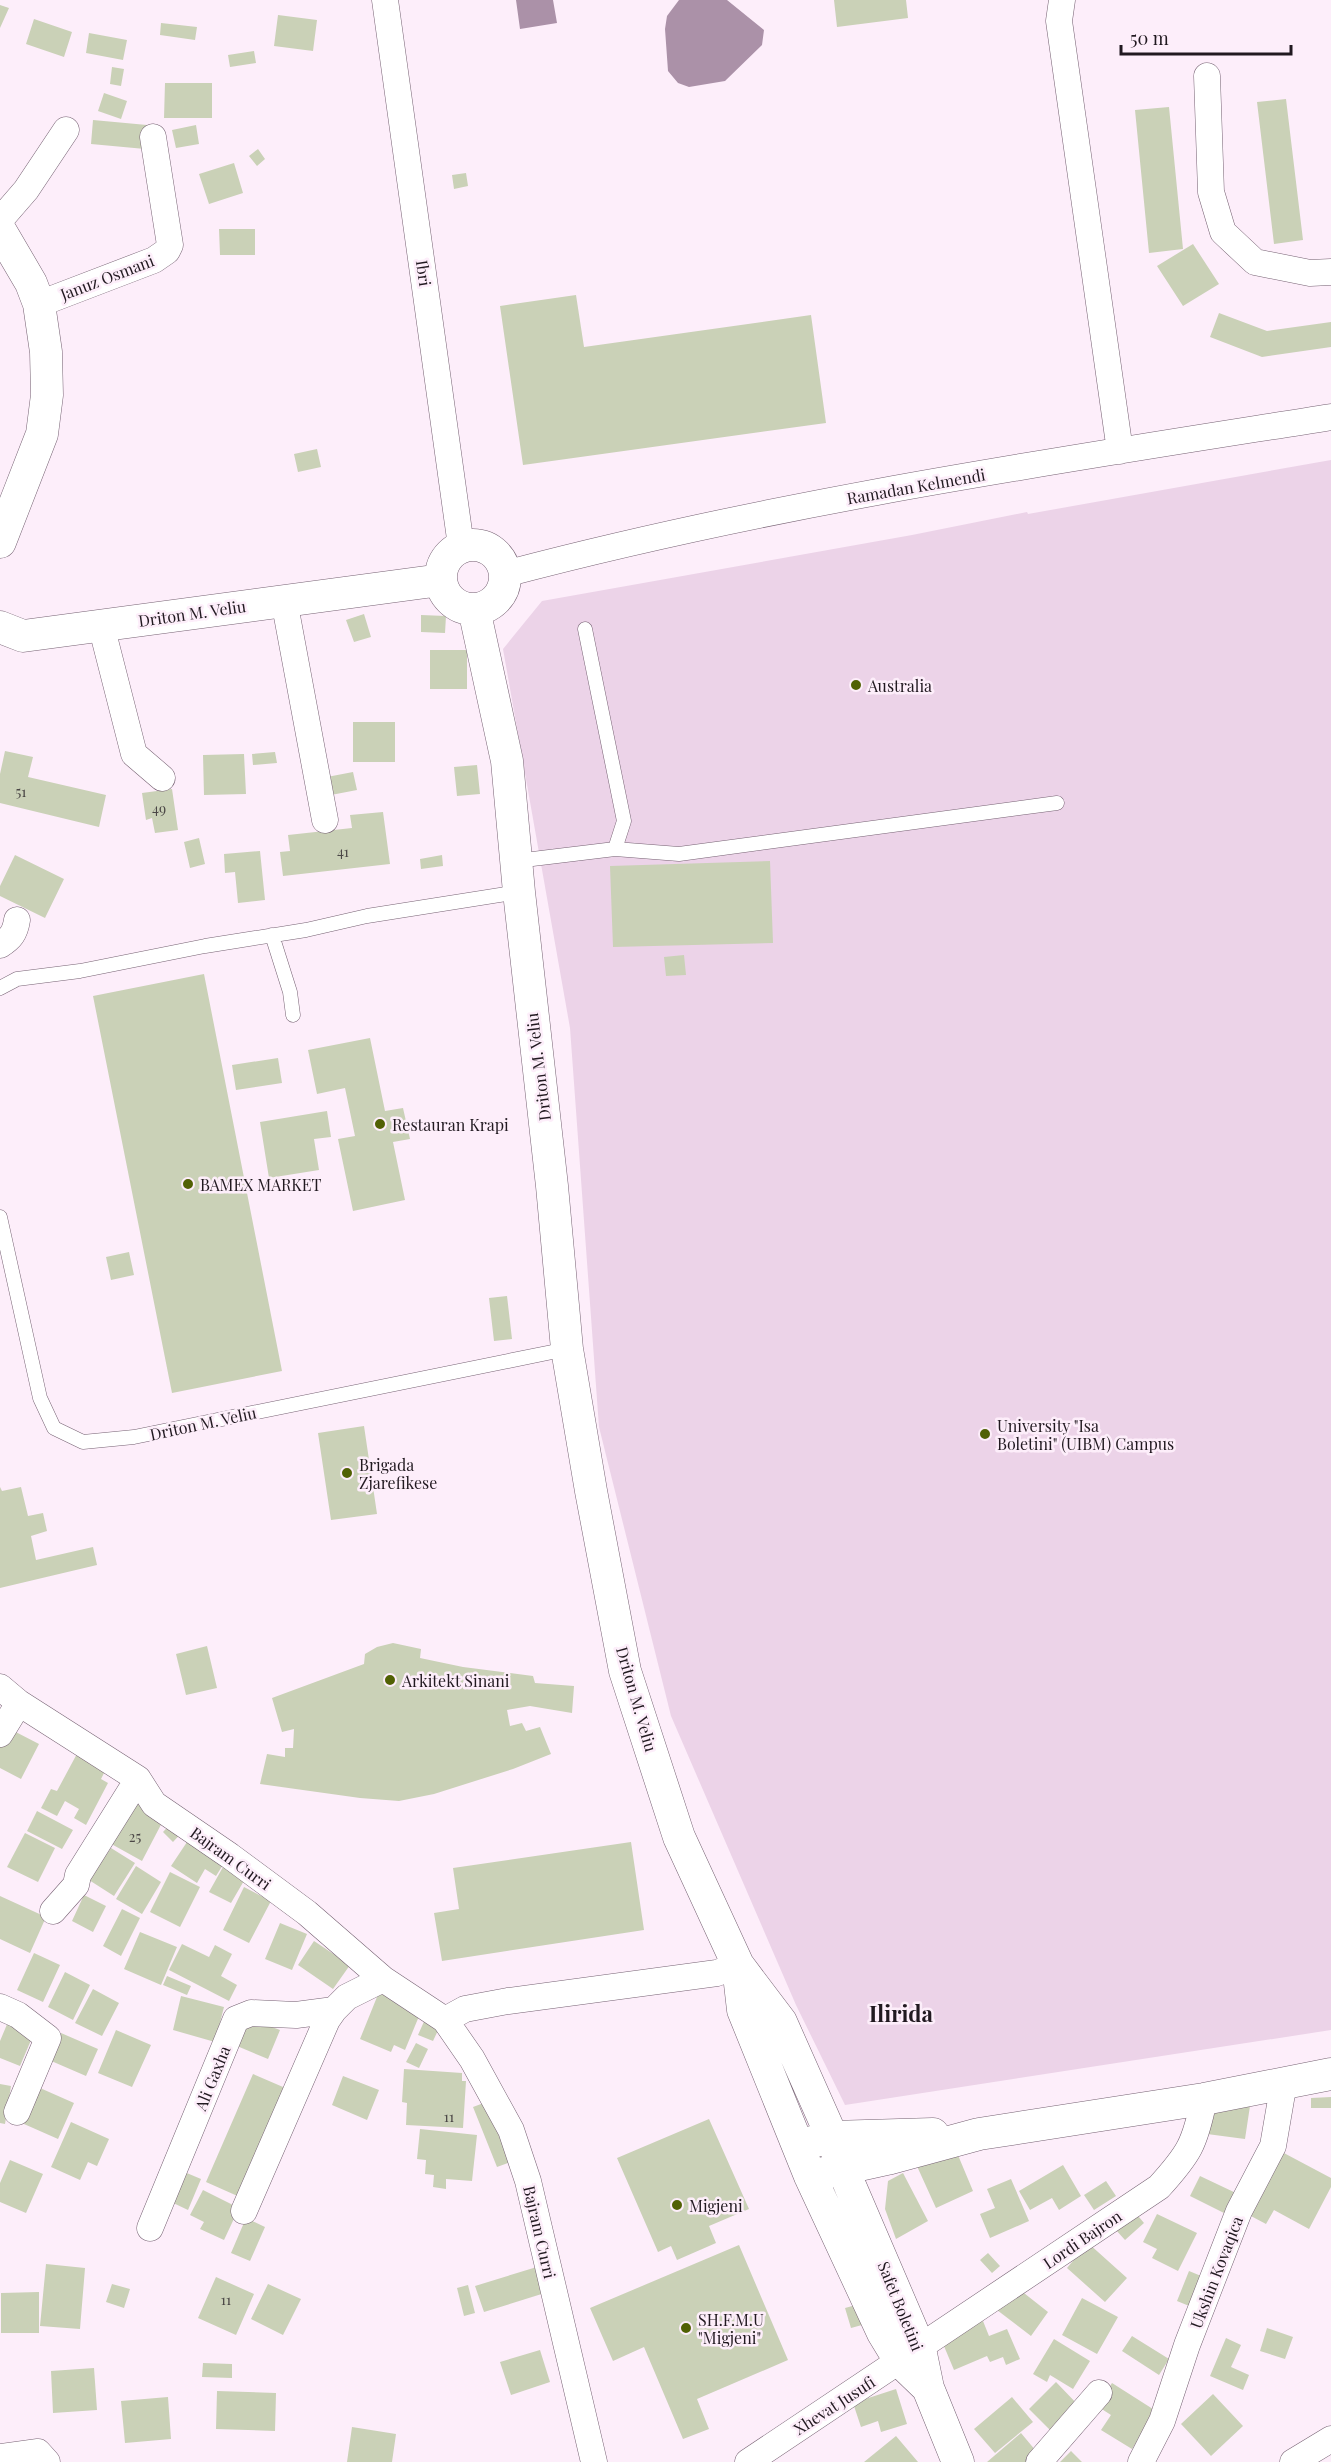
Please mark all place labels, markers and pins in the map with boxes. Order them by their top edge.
place label: Australia [867,675,932,696]
marker: Australia [849,678,863,692]
place label: Restauran Krapi [392,1114,509,1135]
marker: Restauran Krapi [373,1117,387,1131]
place label: BAMEX MARKET [200,1174,321,1195]
marker: BAMEX MARKET [181,1177,195,1191]
place label: University "Isa Boletini" (UIBM) Campus [997,1415,1174,1454]
marker: University "Isa Boletini" (UIBM) Campus [978,1427,992,1441]
place label: Brigada Zjarefikese [359,1454,437,1493]
marker: Brigada Zjarefikese [340,1466,354,1480]
place label: Arkitekt Sinani [401,1670,510,1691]
marker: Arkitekt Sinani [383,1673,397,1687]
place label: Migjeni [689,2195,743,2216]
marker: Migjeni [670,2198,684,2212]
place label: SH.F.M.U "Migjeni" [698,2309,764,2348]
marker: SH.F.M.U "Migjeni" [679,2321,693,2335]

